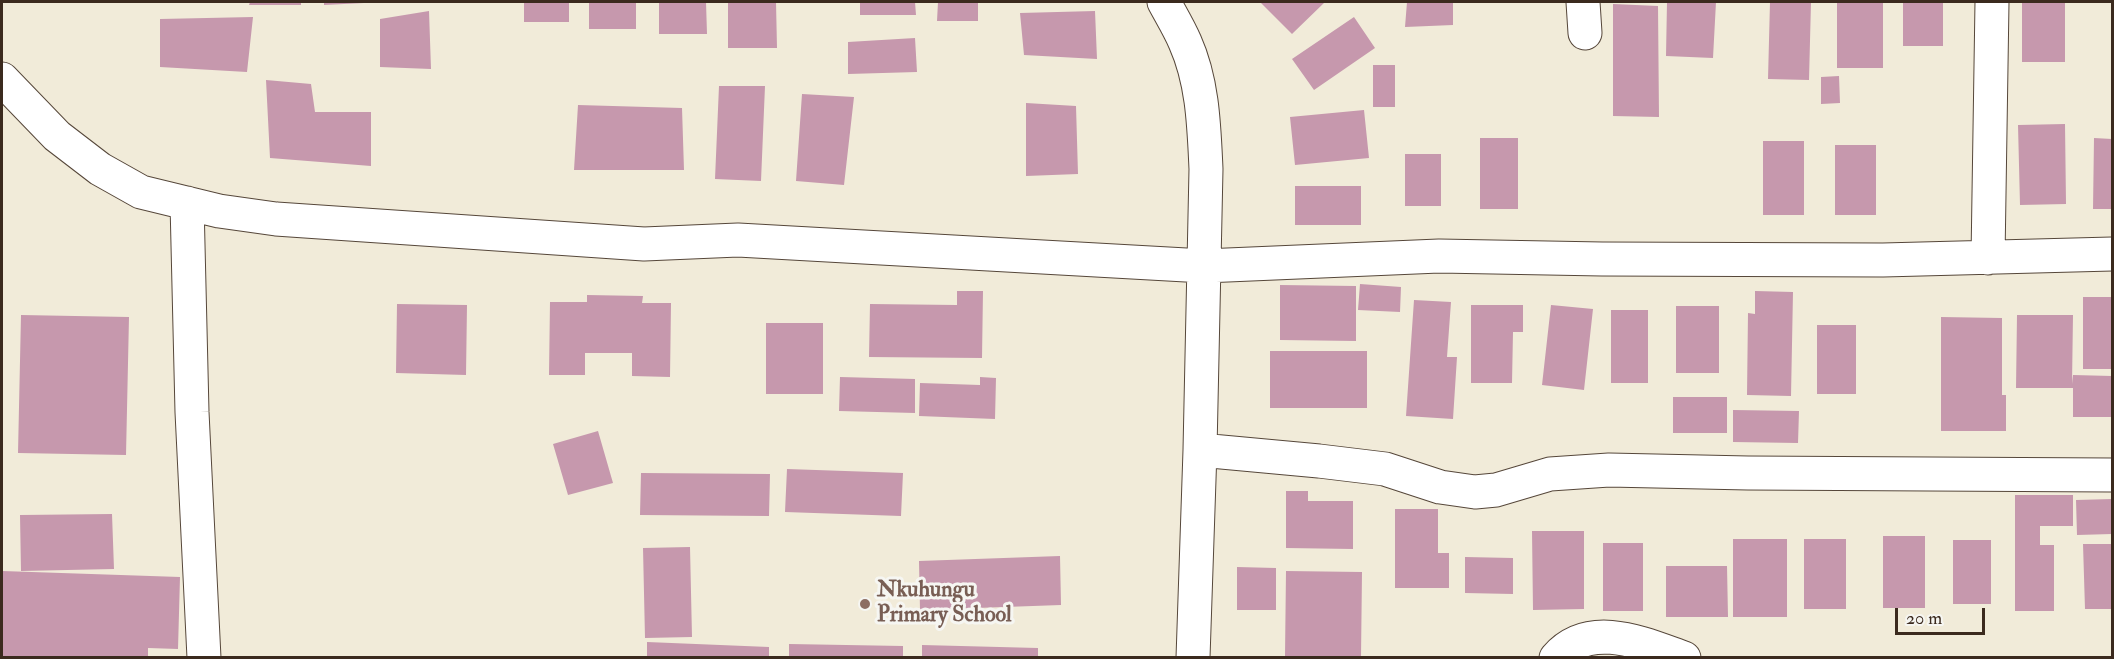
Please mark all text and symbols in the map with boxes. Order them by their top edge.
place label: Nkuhungu Primary School [877,578,1012,630]
scale bar [1898,596,1988,634]
marker: Nkuhungu Primary School [858,597,872,611]
text: 20 m [1906,607,1942,630]

